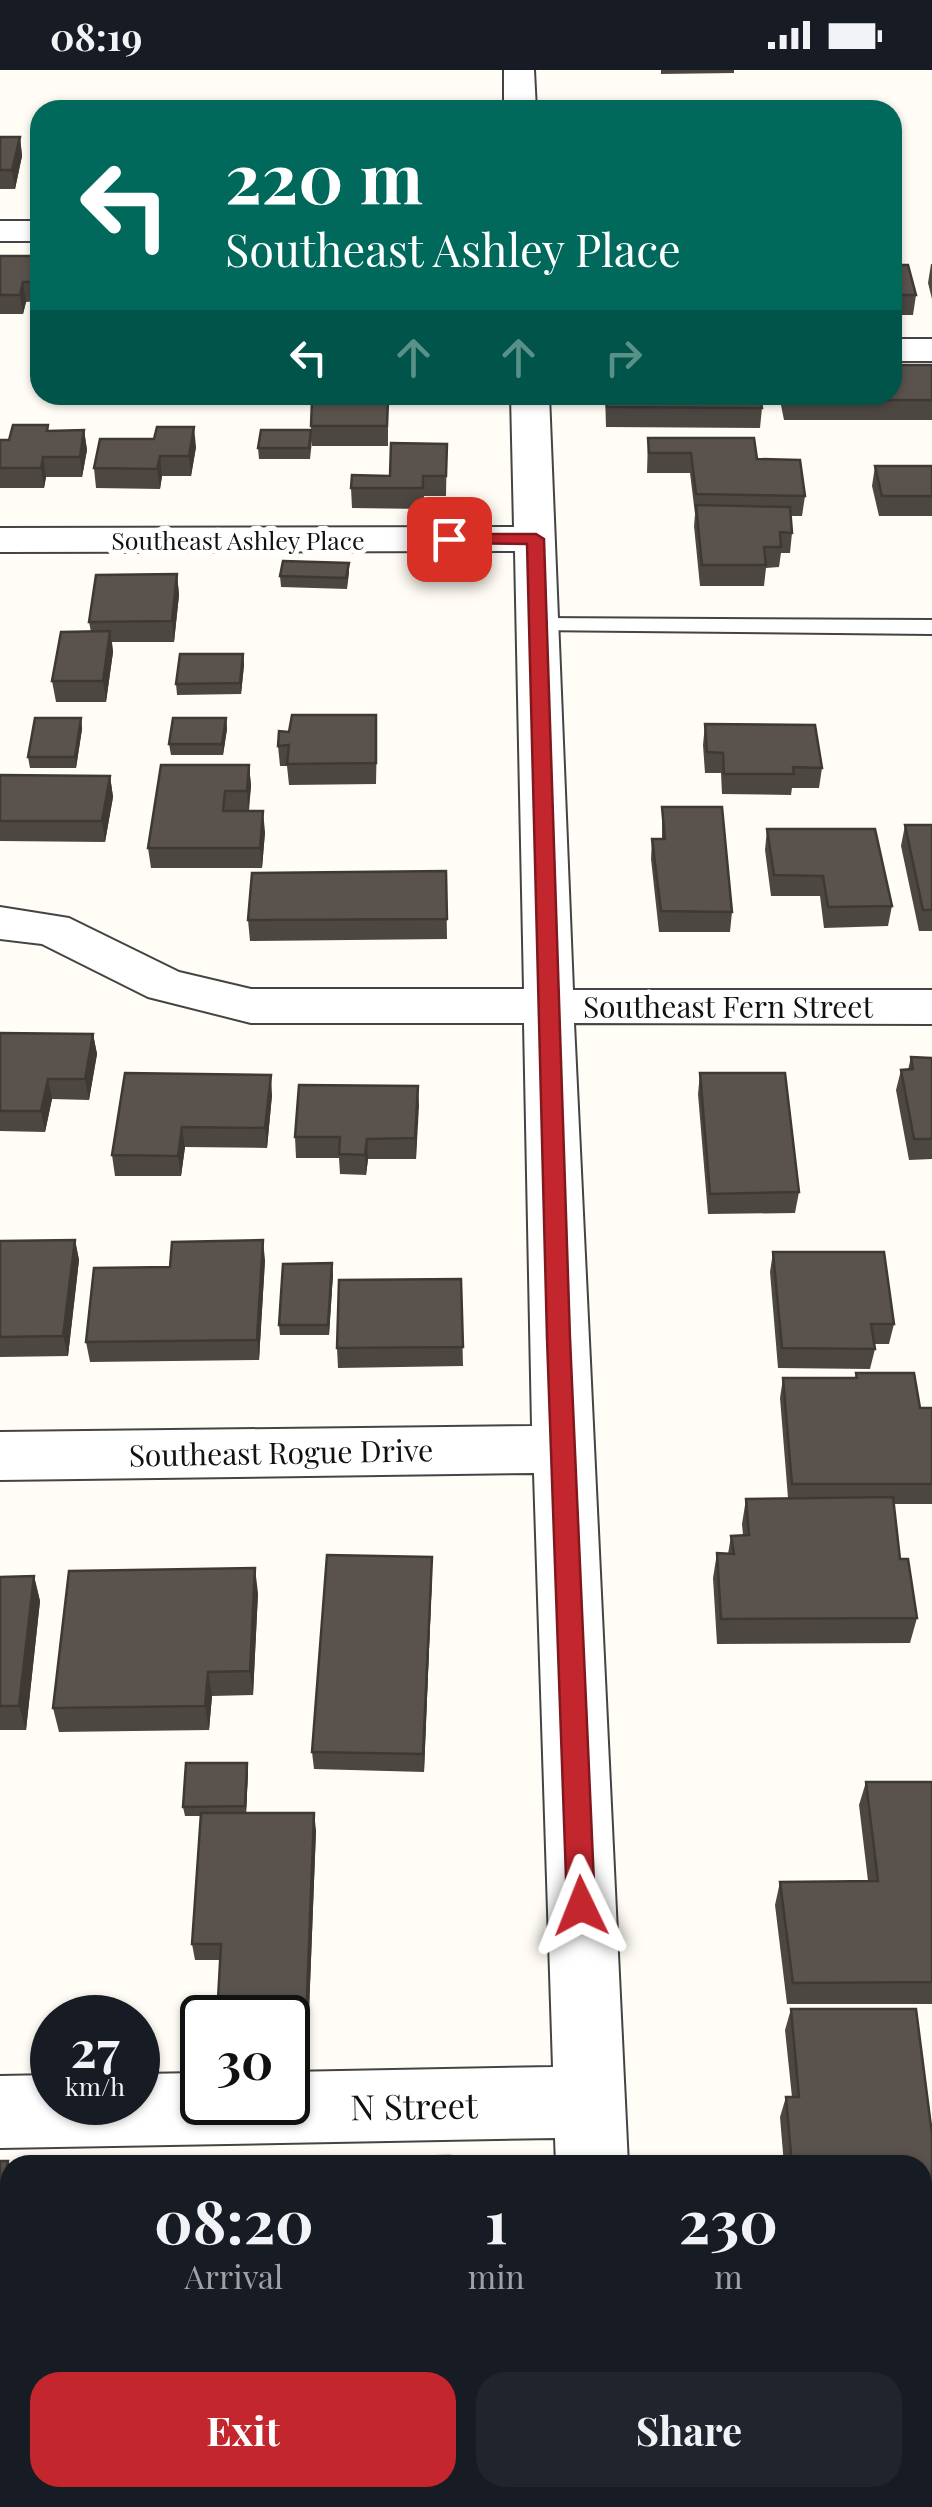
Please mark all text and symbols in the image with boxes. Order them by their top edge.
text: 08:19 [50,10,142,61]
text: 220 m [225,128,423,222]
icon: left [60,140,190,270]
text: Southeast Ashley Place [225,218,681,278]
icon: left [281,330,336,385]
icon: ahead [386,330,441,385]
icon: ahead [491,330,546,385]
icon: right [596,330,651,385]
pin [407,497,492,582]
icon: arrive [422,512,477,567]
street label: Southeast Ashley Place [111,523,365,556]
street label: Southeast Fern Street [583,986,874,1026]
street label: Southeast Rogue Drive [128,1429,434,1475]
position arrow [529,1854,633,1958]
speed limit sign: 30 [180,1995,310,2125]
text: 27 [71,2014,119,2081]
text: km/h [65,2069,125,2102]
street label: N Street [350,2080,479,2130]
text: 08:20 [154,2179,314,2259]
text: 1 [485,2179,508,2259]
text: 230 [679,2179,778,2259]
text: Arrival [185,2254,283,2297]
text: min [468,2254,525,2297]
text: m [714,2254,743,2297]
button: Exit [30,2372,456,2487]
button: Share [476,2372,902,2487]

